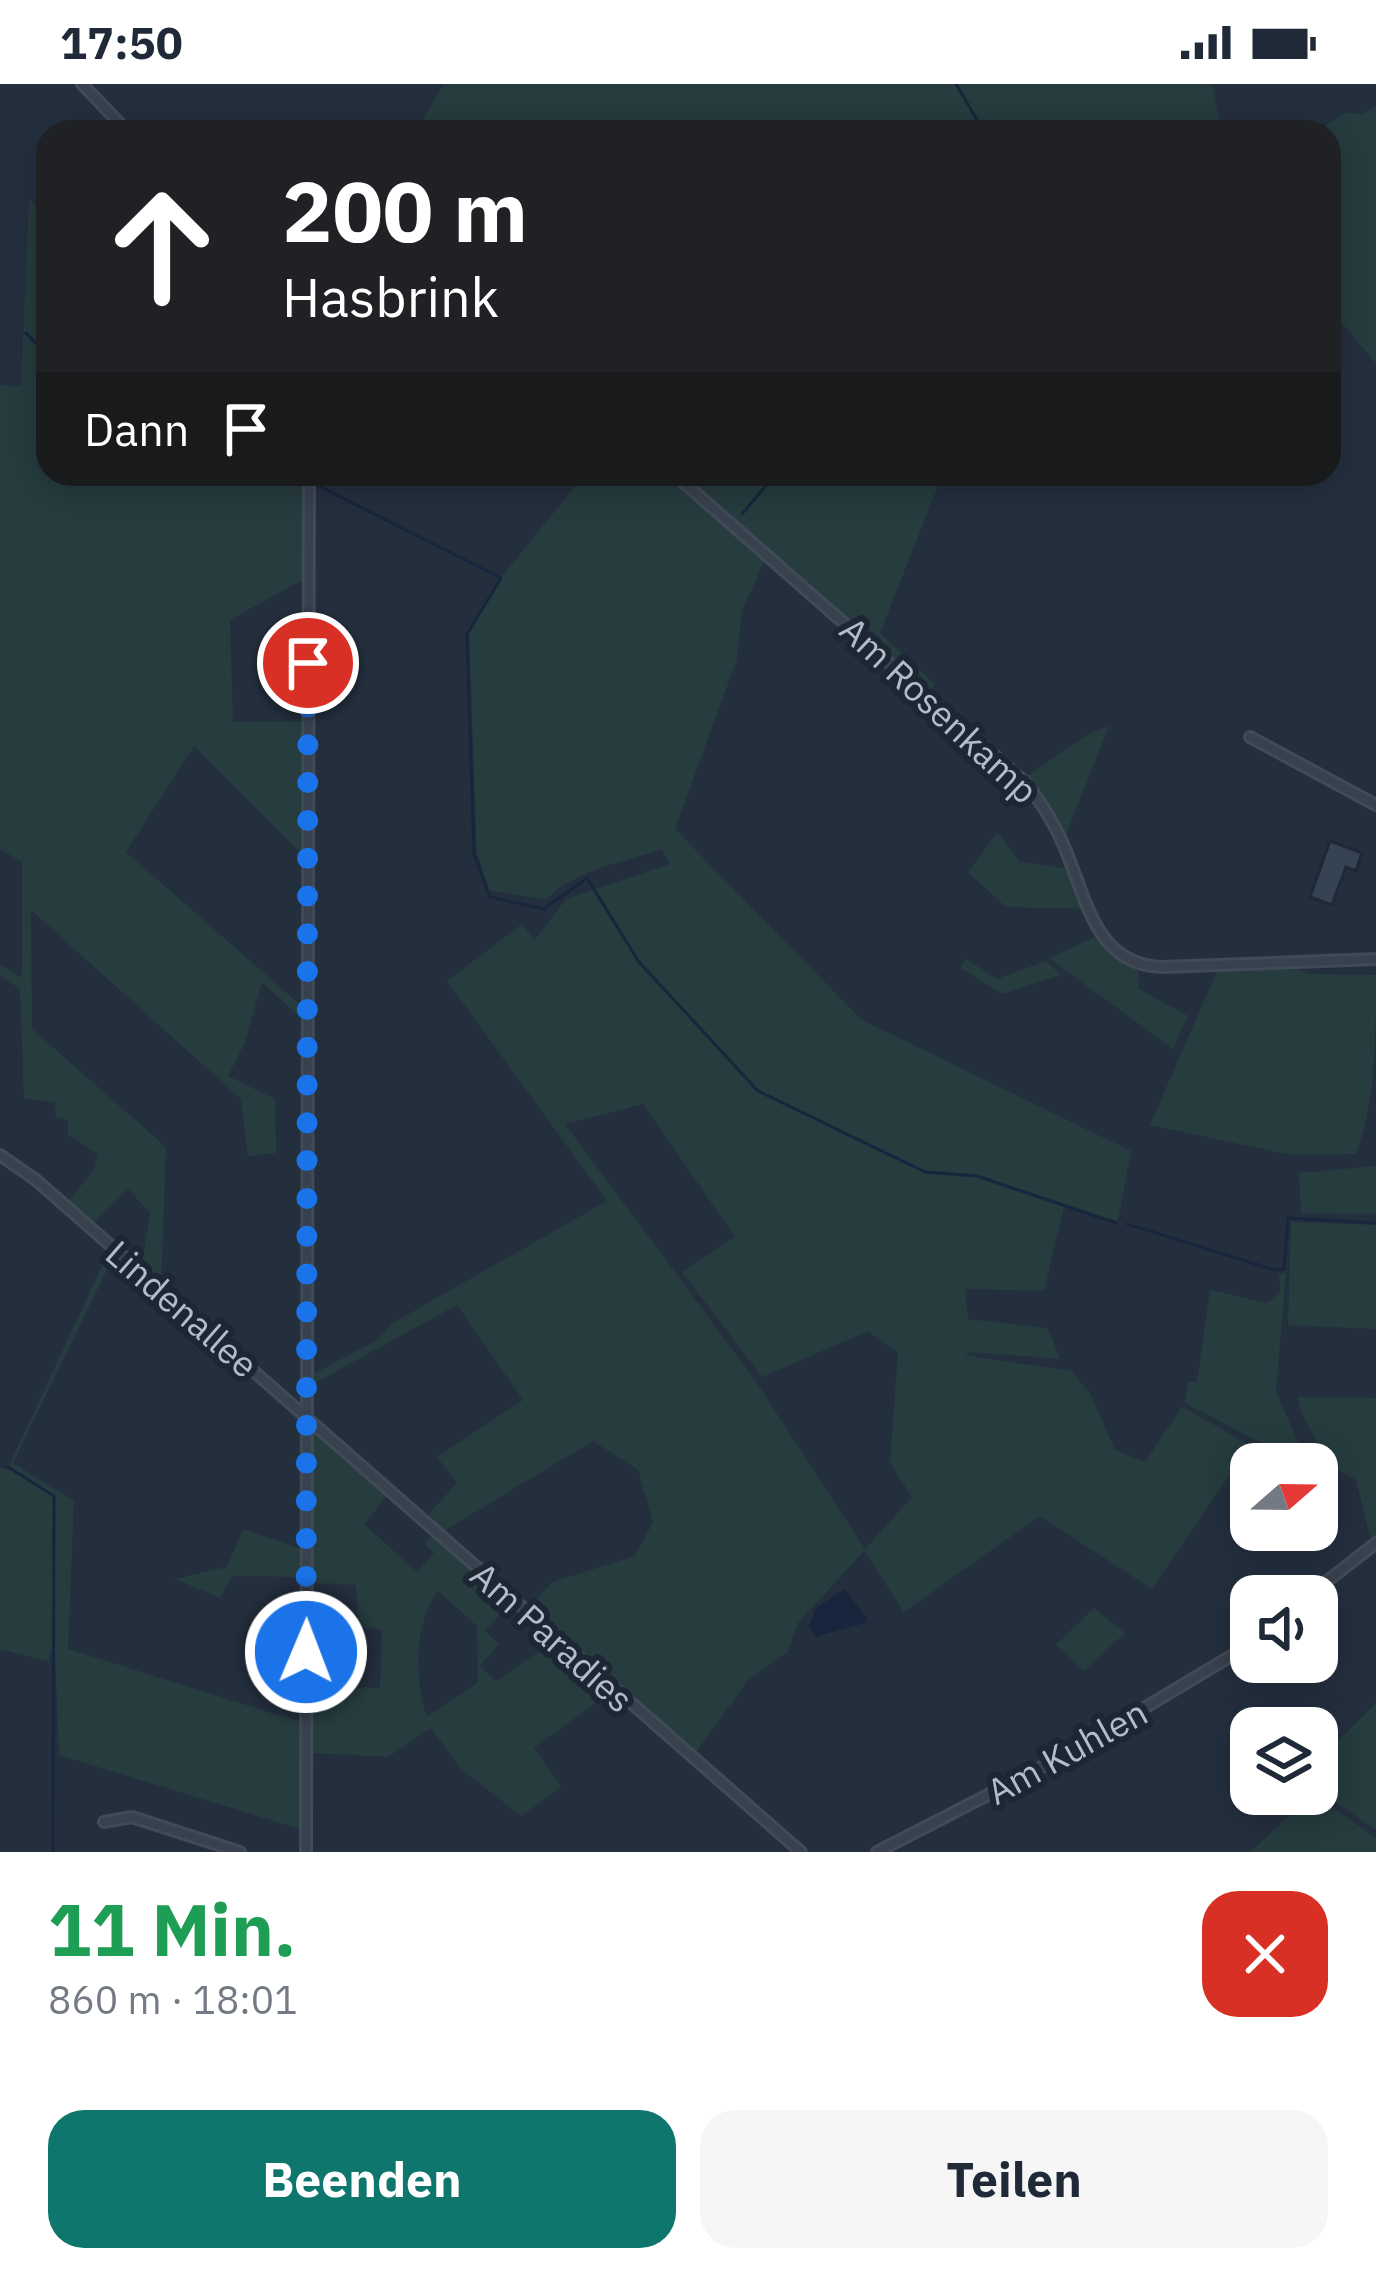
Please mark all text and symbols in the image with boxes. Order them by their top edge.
text: 17:50 [60,13,183,71]
text: 200 m [282,156,528,265]
icon: ahead [84,168,240,324]
text: Hasbrink [282,262,499,332]
icon: arrive [213,396,279,462]
text: Dann [84,400,189,458]
street label: Am Rosenkamp [831,606,1048,813]
pin [257,612,359,714]
icon: arrive [275,630,341,696]
street label: Lindenallee [96,1230,268,1388]
north arrow [1230,1443,1338,1551]
map controls [1230,1443,1338,1815]
street label: Am Paradies [461,1551,644,1722]
button: sound [1230,1575,1338,1683]
position arrow [243,1589,369,1715]
street label: Am Kuhlen [978,1688,1155,1815]
button: layers [1230,1707,1338,1815]
text: 11 Min. [48,1882,296,1976]
button: close [1202,1891,1328,2017]
text: 860 m · 18:01 [48,1974,298,2025]
button: Beenden [48,2110,676,2248]
button: Teilen [700,2110,1328,2248]

